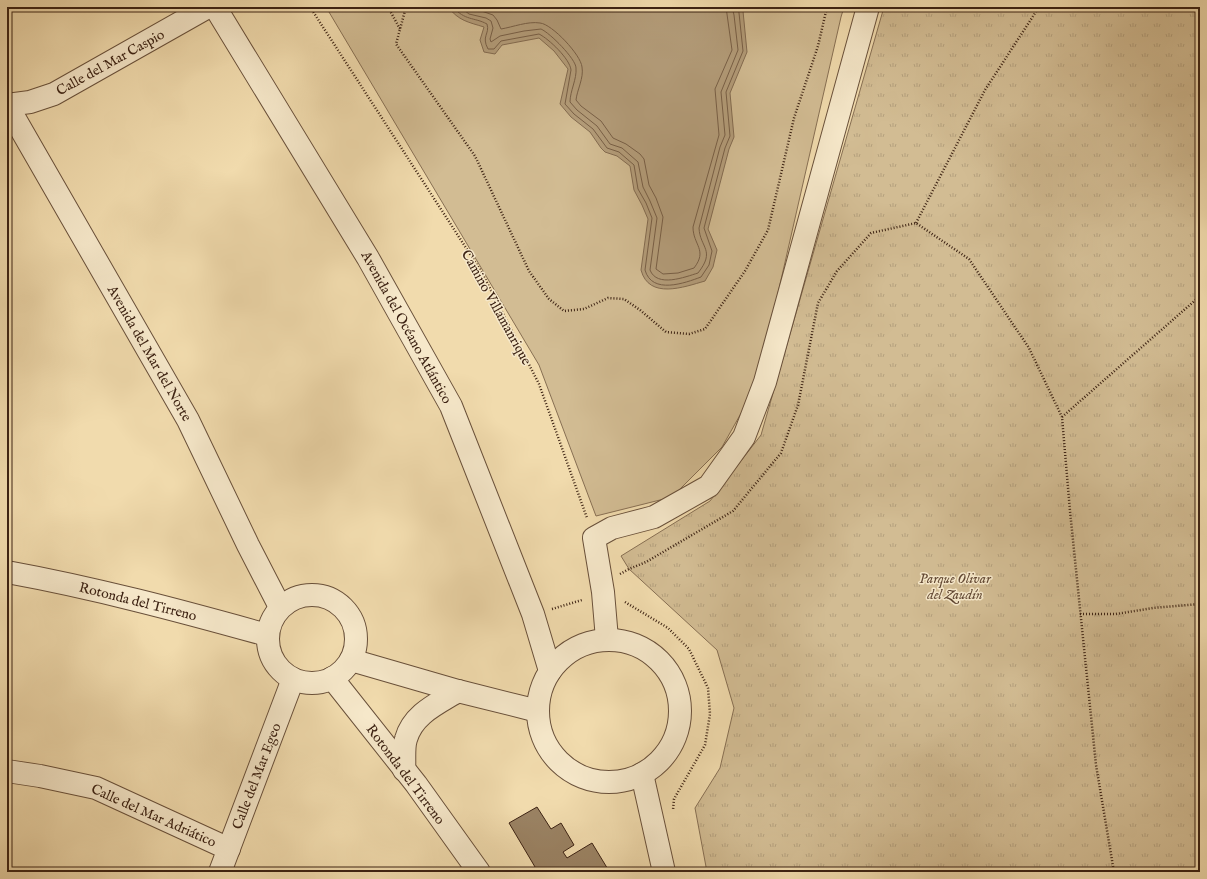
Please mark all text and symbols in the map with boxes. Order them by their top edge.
street label: Calle del Mar Caspio [53,25,168,100]
street label: Avenida del Océano Atlántico [356,247,456,407]
street label: Camino Villamanrique [457,247,536,369]
street label: Avenida del Mar del Norte [102,281,196,425]
park label: Parque Olivar del Zaudín [919,570,992,605]
street label: Rotonda del Tirreno [77,579,199,625]
street label: Calle del Mar Egeo [228,720,286,832]
street label: Rotonda del Tirreno [362,721,449,829]
street label: Calle del Mar Adriático [88,780,219,852]

